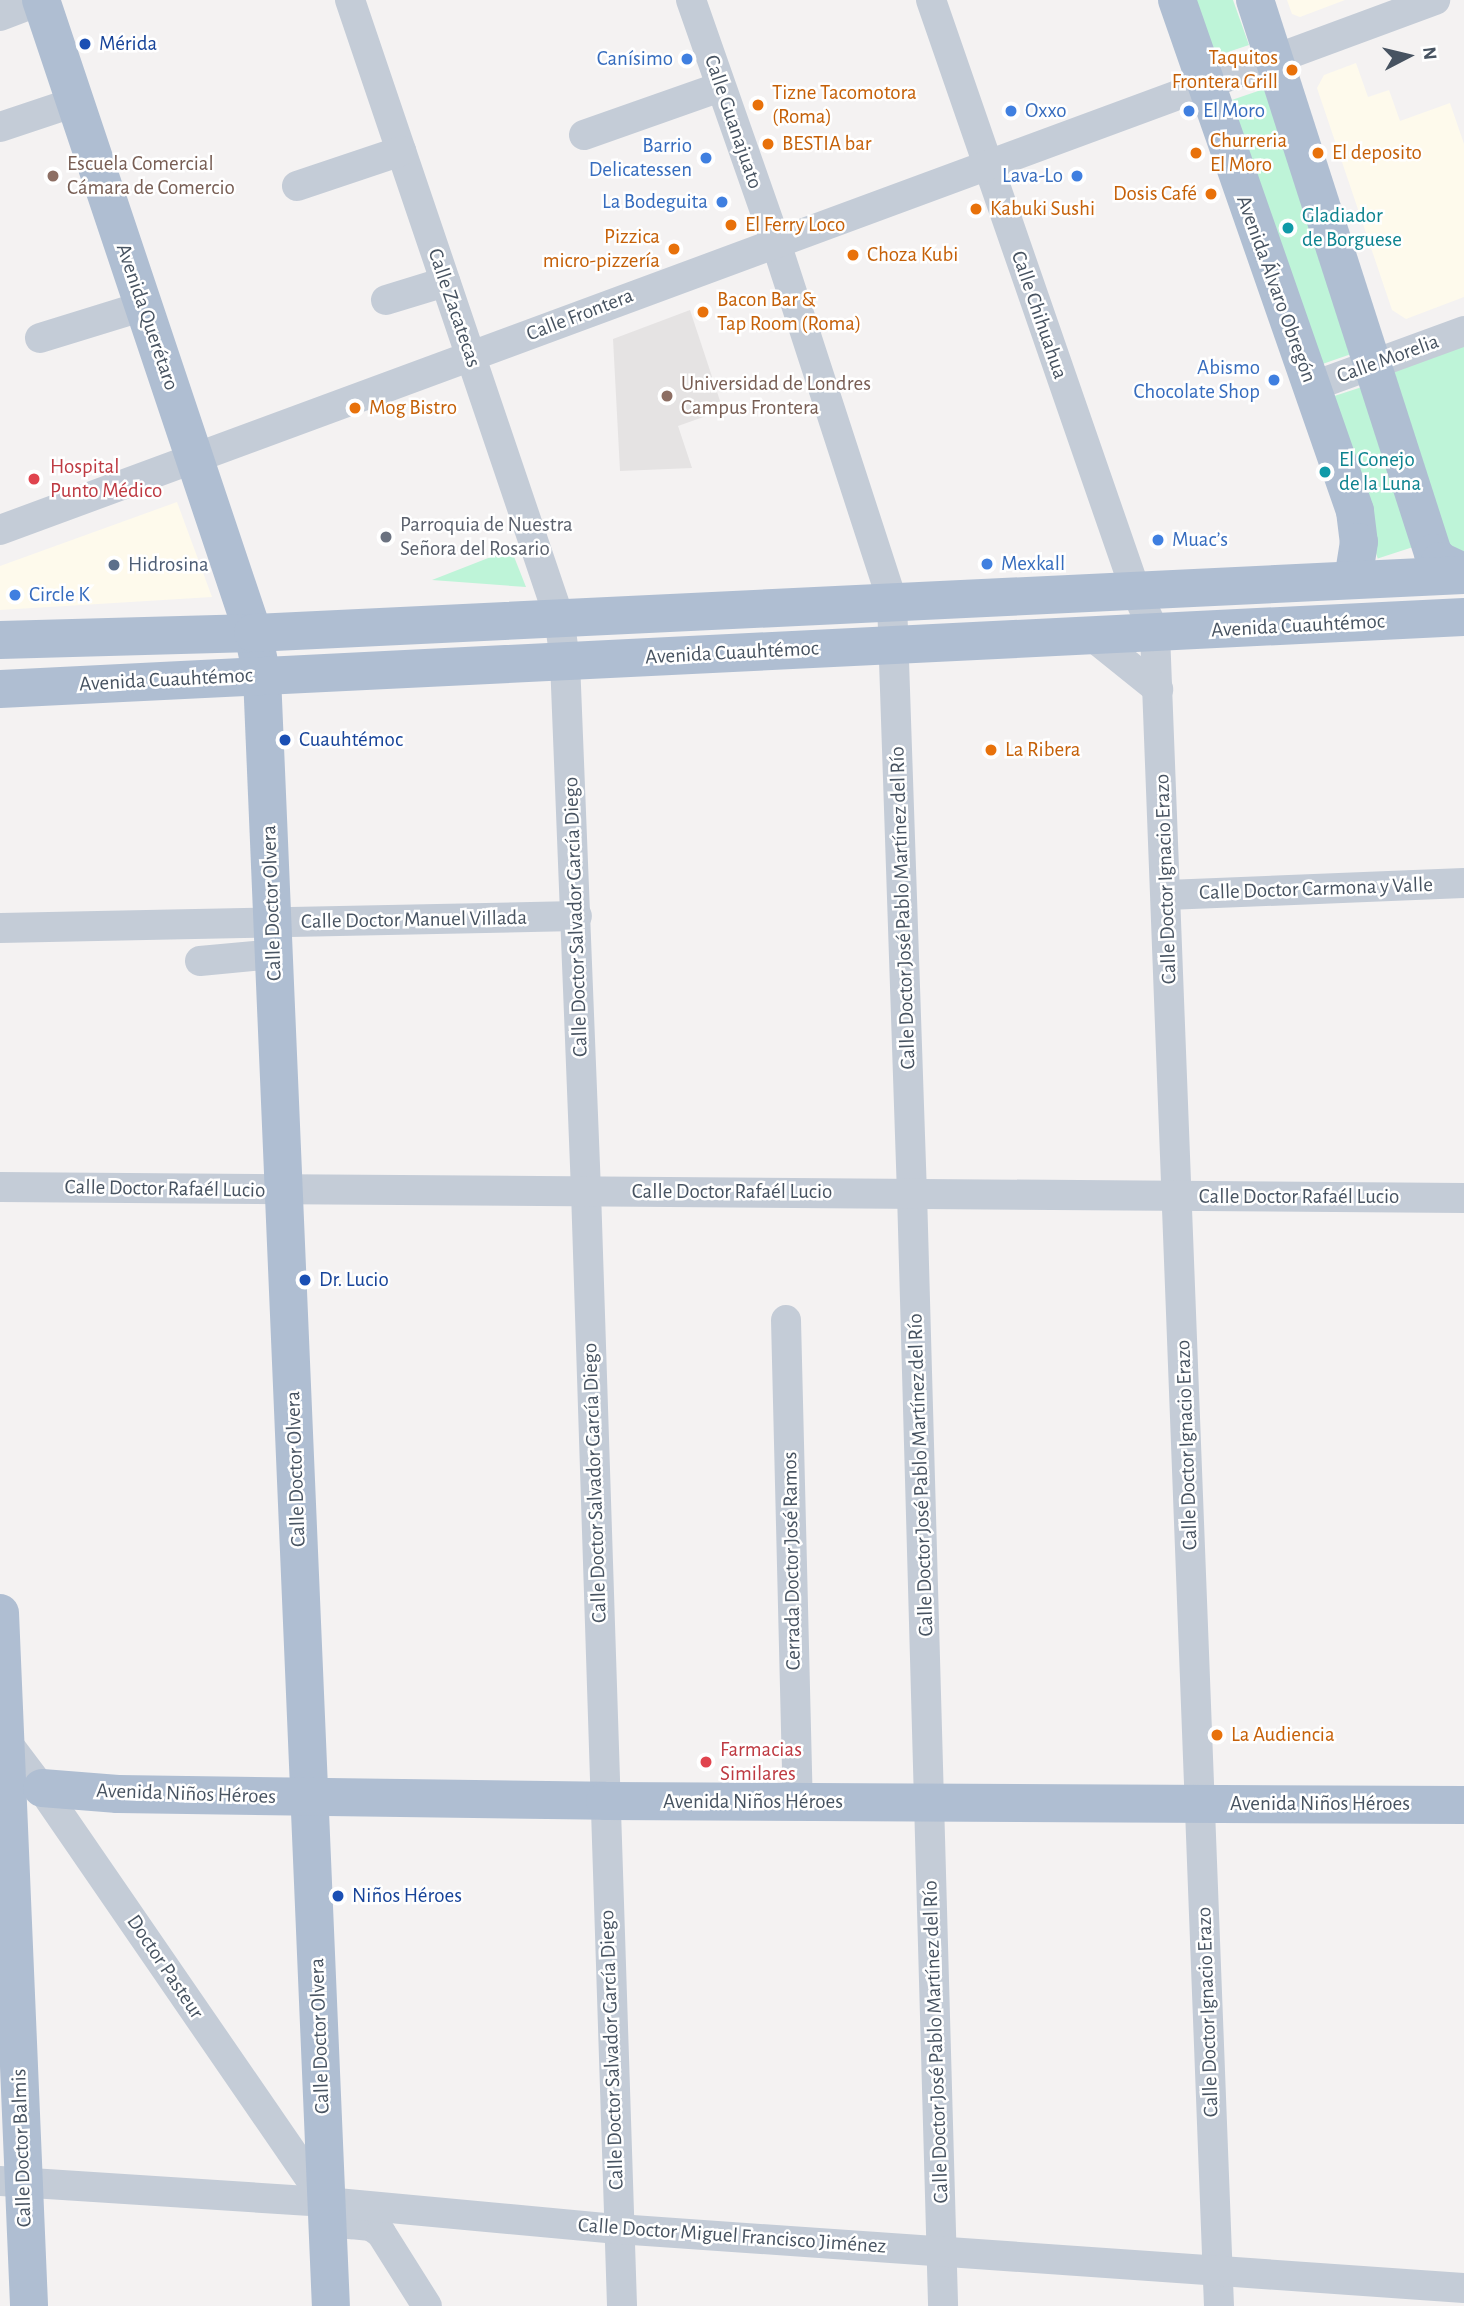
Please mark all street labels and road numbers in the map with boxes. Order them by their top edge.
street label: Calle Guanajuato [698,52,768,192]
street label: Avenida Álvaro Obregón [1230,192,1322,386]
street label: Avenida Querétaro [110,240,184,394]
street label: Calle Zacatecas [422,245,486,371]
street label: Calle Chihuahua [1005,248,1073,382]
street label: Calle Frontera [523,283,637,347]
street label: Calle Morelia [1334,329,1442,389]
street label: Avenida Cuauhtémoc [1210,609,1386,643]
street label: Avenida Cuauhtémoc [644,636,820,670]
street label: Avenida Cuauhtémoc [78,663,254,697]
street label: Calle Doctor José Pablo Martínez del Río [885,746,921,1070]
street label: Calle Doctor Ignacio Erazo [1150,773,1182,985]
street label: Calle Doctor Salvador García Diego [559,776,593,1058]
street label: Calle Doctor Olvera [257,825,287,981]
street label: Calle Doctor Carmona y Valle [1199,872,1433,906]
street label: Calle Doctor Manuel Villada [301,905,527,935]
street label: Calle Doctor Rafaél Lucio [64,1175,266,1203]
street label: Calle Doctor Rafaél Lucio [632,1179,832,1205]
street label: Calle Doctor Rafaél Lucio [1199,1184,1399,1210]
street label: Calle Doctor José Pablo Martínez del Río [903,1313,939,1637]
street label: Calle Doctor Ignacio Erazo [1171,1339,1203,1551]
street label: Calle Doctor Salvador García Diego [578,1342,612,1624]
street label: Calle Doctor Olvera [281,1391,311,1547]
street label: Cerrada Doctor José Ramos [777,1451,807,1671]
street label: Avenida Niños Héroes [96,1778,276,1810]
street label: Avenida Niños Héroes [663,1789,843,1815]
street label: Avenida Niños Héroes [1230,1791,1410,1817]
street label: Calle Doctor José Pablo Martínez del Río [918,1880,954,2204]
street label: Calle Doctor Ignacio Erazo [1192,1906,1224,2118]
street label: Calle Doctor Salvador García Diego [595,1909,629,2191]
street label: Doctor Pasteur [121,1910,209,2024]
street label: Calle Doctor Olvera [305,1958,335,2114]
street label: Calle Doctor Balmis [7,2068,37,2228]
street label: Calle Doctor Miguel Francisco Jiménez [577,2213,887,2259]

